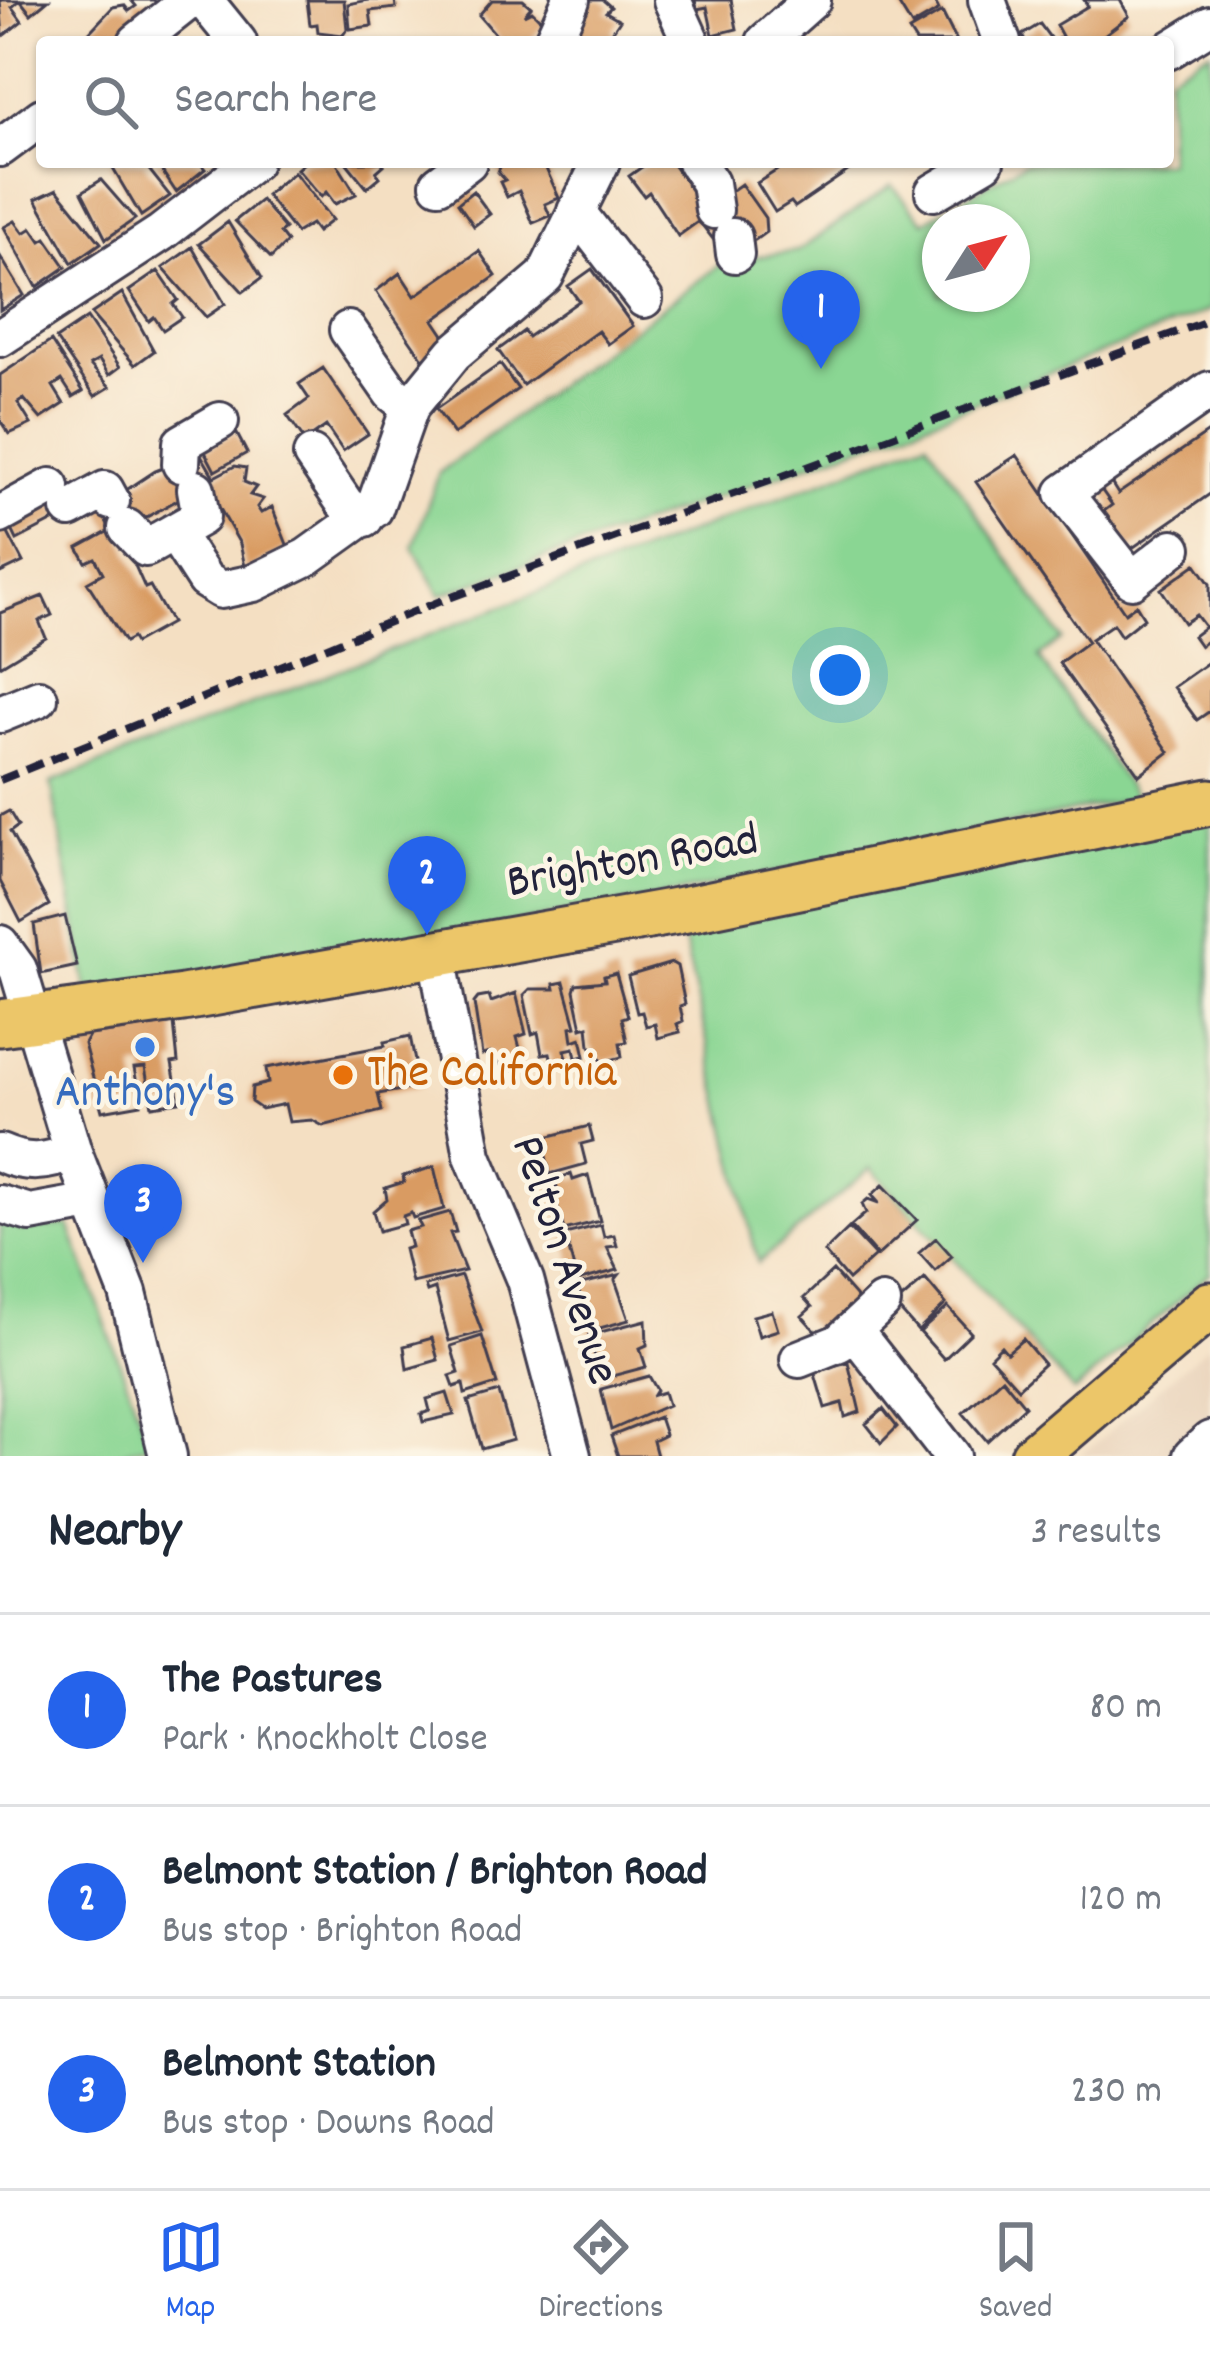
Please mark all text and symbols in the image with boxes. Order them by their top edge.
search box [36,36,1174,168]
icon: search [78,69,144,135]
text: Search here [174,70,377,134]
north arrow [922,204,1030,312]
pin: 1 [782,270,860,369]
your location [810,645,870,705]
street label: Brighton Road [502,808,764,920]
pin: 2 [388,836,466,935]
marker: Anthony's [132,1034,158,1060]
place label: The California [367,1041,618,1110]
place label: Anthony's [55,1061,235,1130]
marker: The California [330,1062,356,1088]
street label: Pelton Avenue [489,1128,635,1394]
pin: 3 [104,1164,182,1263]
text: Nearby [48,1498,181,1570]
text: 3 results [1031,1507,1162,1562]
text: The Pastures [162,1650,383,1714]
text: 1 [83,1682,91,1737]
text: 80 m [1089,1682,1162,1737]
text: Park · Knockholt Close [162,1714,488,1769]
text: Belmont Station / Brighton Road [162,1842,708,1906]
text: 2 [78,1874,96,1929]
text: 120 m [1079,1874,1162,1929]
text: Bus stop · Brighton Road [162,1906,522,1961]
text: Belmont Station [162,2034,436,2098]
text: 3 [78,2066,96,2121]
text: 230 m [1071,2066,1162,2121]
text: Bus stop · Downs Road [162,2098,494,2153]
tab: Map [158,2214,224,2333]
tab: Directions [539,2214,664,2333]
tab: Saved [979,2214,1052,2333]

